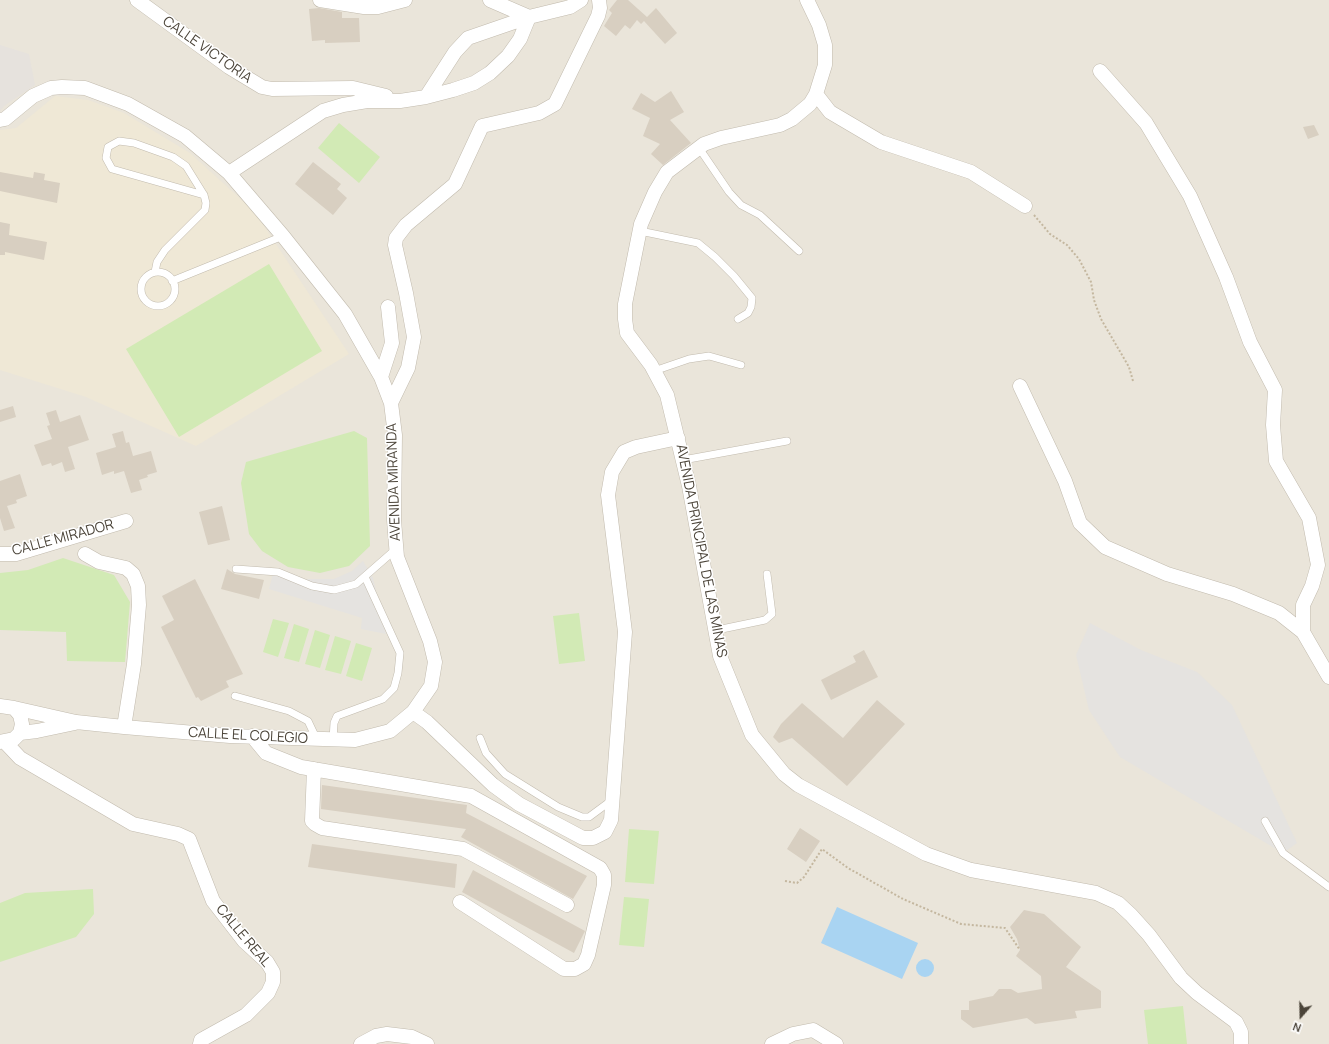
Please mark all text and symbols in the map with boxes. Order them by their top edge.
street label: CALLE VICTORIA [159,13,255,87]
street label: AVENIDA MIRANDA [384,423,404,541]
street label: AVENIDA PRINCIPAL DE LAS MINAS [672,443,730,659]
street label: CALLE MIRADOR [10,516,116,560]
street label: CALLE EL COLEGIO [188,724,308,748]
street label: CALLE REAL [212,901,274,971]
north arrow [1281,996,1321,1036]
text: N [1290,1019,1303,1036]

